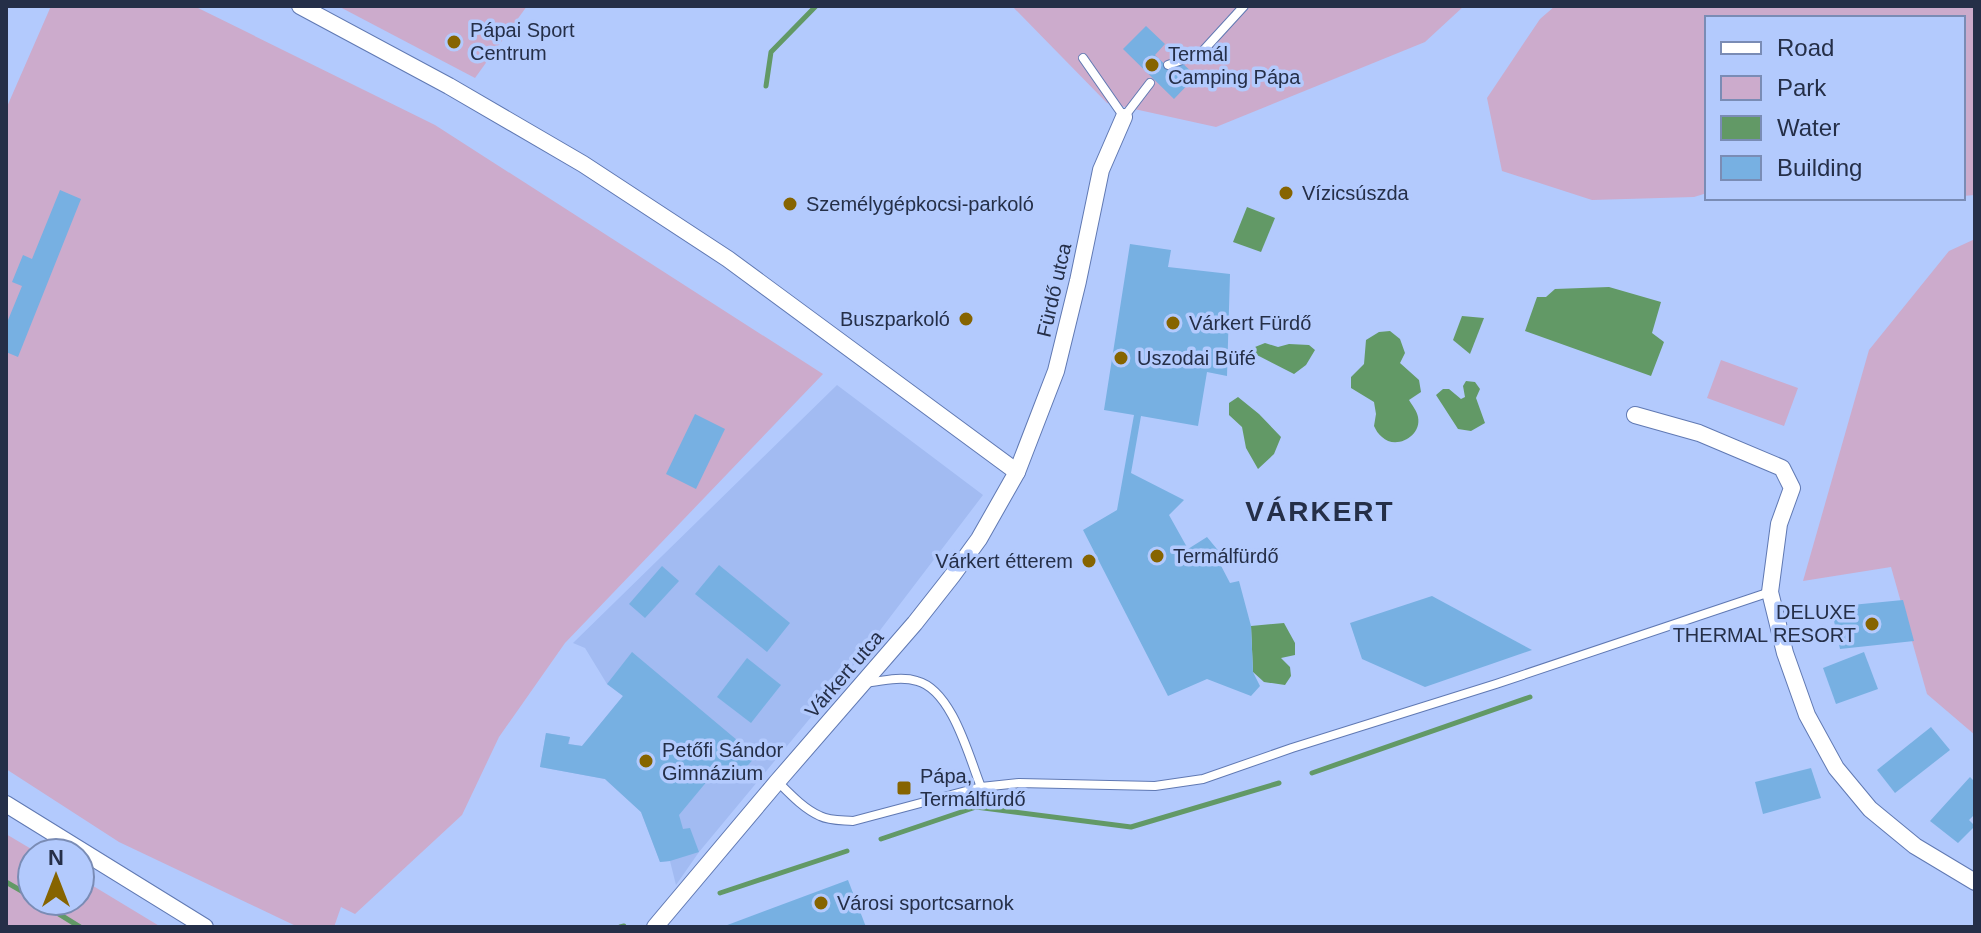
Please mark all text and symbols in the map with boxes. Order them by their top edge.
legend [1705,16,1965,200]
place label: Pápai Sport Centrum [470,19,575,64]
marker: Pápai Sport Centrum [445,33,463,51]
text: Road [1777,34,1834,61]
place label: Termál Camping Pápa [1168,43,1301,88]
marker: Termál Camping Pápa [1143,56,1161,74]
text: Park [1777,74,1827,101]
text: Water [1777,114,1840,141]
text: Building [1777,154,1862,181]
place label: Vízicsúszda [1302,182,1410,204]
marker: Vízicsúszda [1277,184,1295,202]
place label: Személygépkocsi-parkoló [806,193,1034,215]
marker: Személygépkocsi-parkoló [781,195,799,213]
street label: Fürdő utca [1033,240,1076,339]
place label: Buszparkoló [840,308,950,330]
marker: Buszparkoló [957,310,975,328]
place label: Várkert Fürdő [1189,312,1311,334]
marker: Várkert Fürdő [1164,314,1182,332]
place label: Uszodai Büfé [1137,347,1256,369]
marker: Uszodai Büfé [1112,349,1130,367]
district label: VÁRKERT [1245,496,1395,527]
place label: Termálfürdő [1173,545,1279,567]
marker: Termálfürdő [1148,547,1166,565]
place label: Várkert étterem [935,550,1073,572]
marker: Várkert étterem [1080,552,1098,570]
place label: DELUXE THERMAL RESORT [1673,601,1856,646]
marker: DELUXE THERMAL RESORT [1863,615,1881,633]
street label: Várkert utca [800,625,888,722]
place label: Petőfi Sándor Gimnázium [662,739,784,784]
marker: Petőfi Sándor Gimnázium [637,752,655,770]
place label: Pápa, Termálfürdő [920,765,1026,810]
marker: Pápa, Termálfürdő [895,779,913,797]
north arrow [16,837,96,917]
text: N [48,845,64,870]
place label: Városi sportcsarnok [837,892,1015,914]
marker: Városi sportcsarnok [812,894,830,912]

